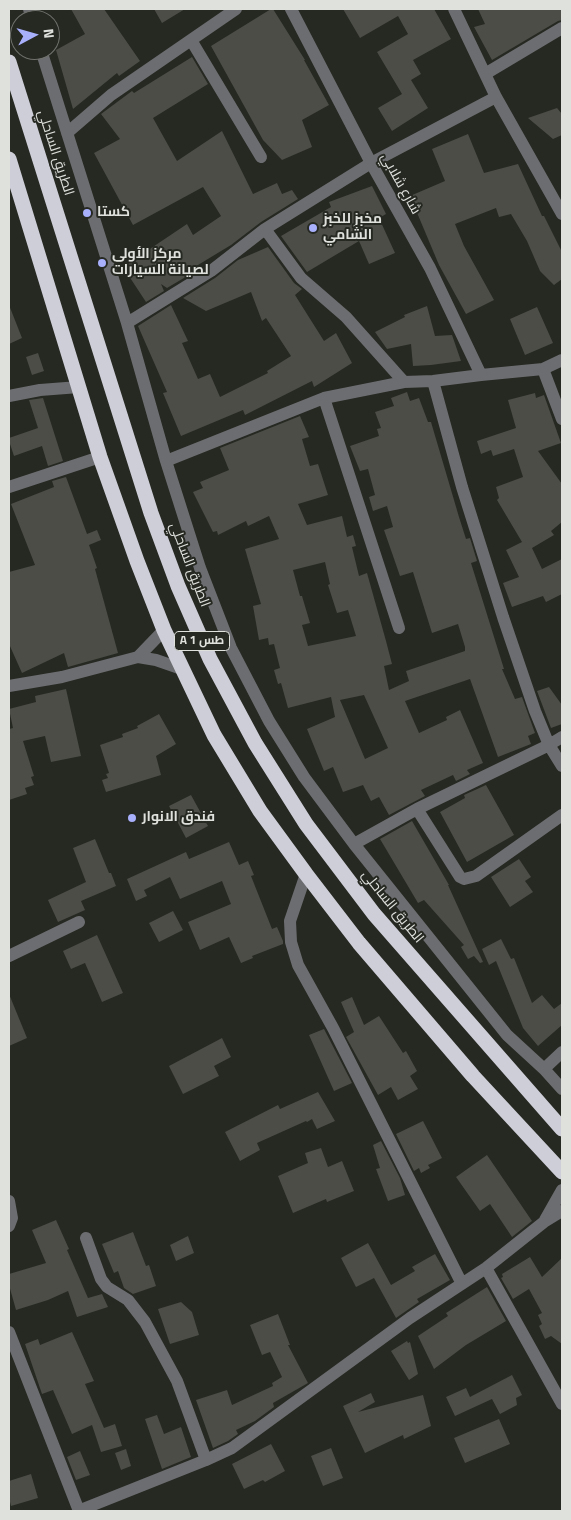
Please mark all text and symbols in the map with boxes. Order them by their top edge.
north arrow [10,10,60,60]
text: N [38,28,60,39]
street label: الطريق الساحلي [33,108,77,198]
street label: شارع شلابي [376,151,424,217]
place label: كستا [97,205,130,221]
marker: كستا [81,207,93,219]
place label: مخبز للخبز الشامي [323,212,382,244]
marker: مخبز للخبز الشامي [307,222,319,234]
place label: مركز الأولى لصيانة السيارات [112,247,209,280]
marker: مركز الأولى لصيانة السيارات [96,257,108,269]
street label: الطريق الساحلي [165,520,213,610]
road number: A 1 طس [174,631,230,650]
place label: فندق الانوار [142,810,215,826]
marker: فندق الانوار [126,812,138,824]
street label: الطريق الساحلي [357,867,427,947]

